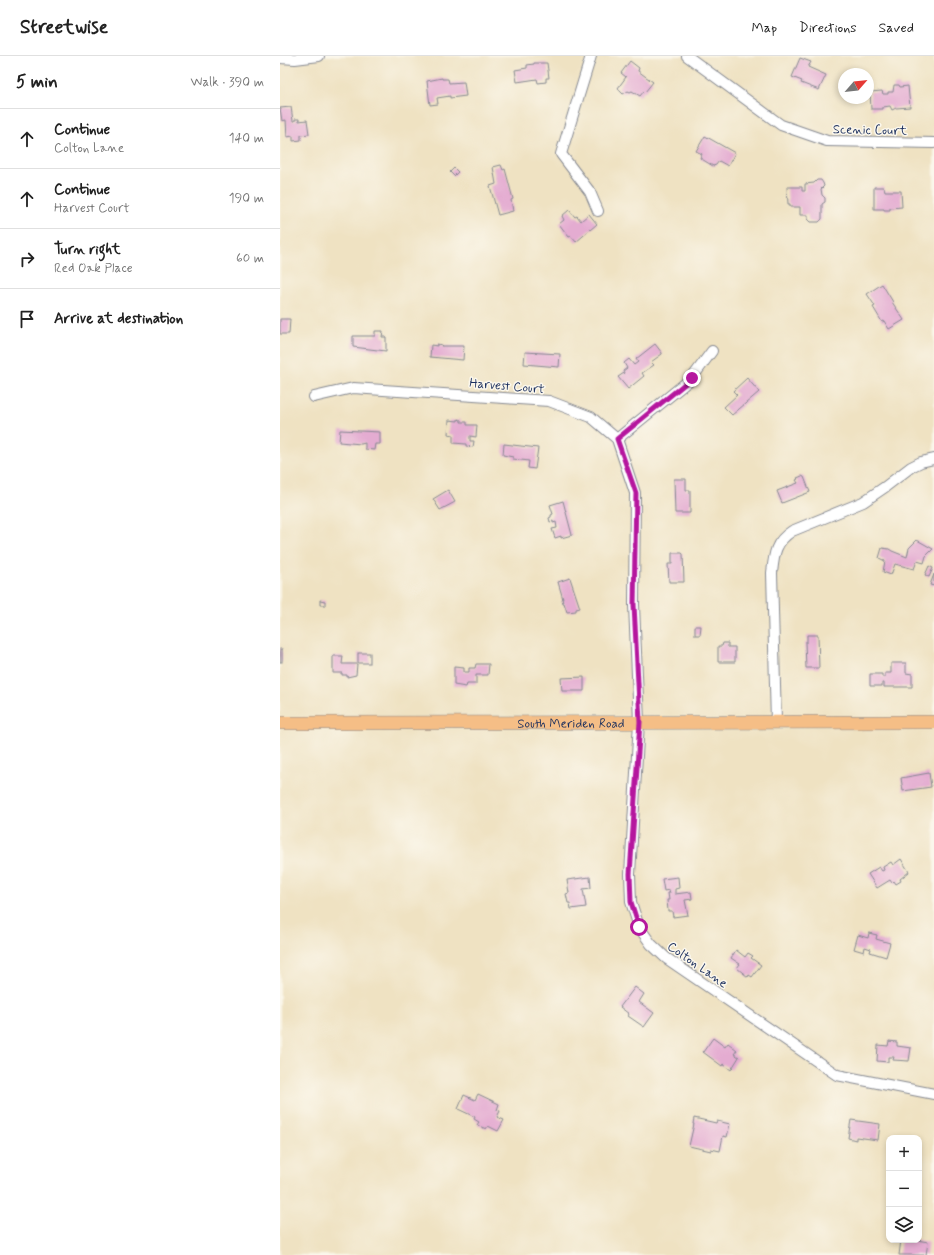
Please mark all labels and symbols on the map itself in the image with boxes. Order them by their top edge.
north arrow [838,68,874,104]
street label: Scenic Court [833,121,908,140]
route end [683,369,701,387]
street label: Harvest Court [468,375,545,398]
street label: South Meriden Road [517,715,625,733]
route start [630,918,648,936]
street label: Colton Lane [664,938,731,992]

